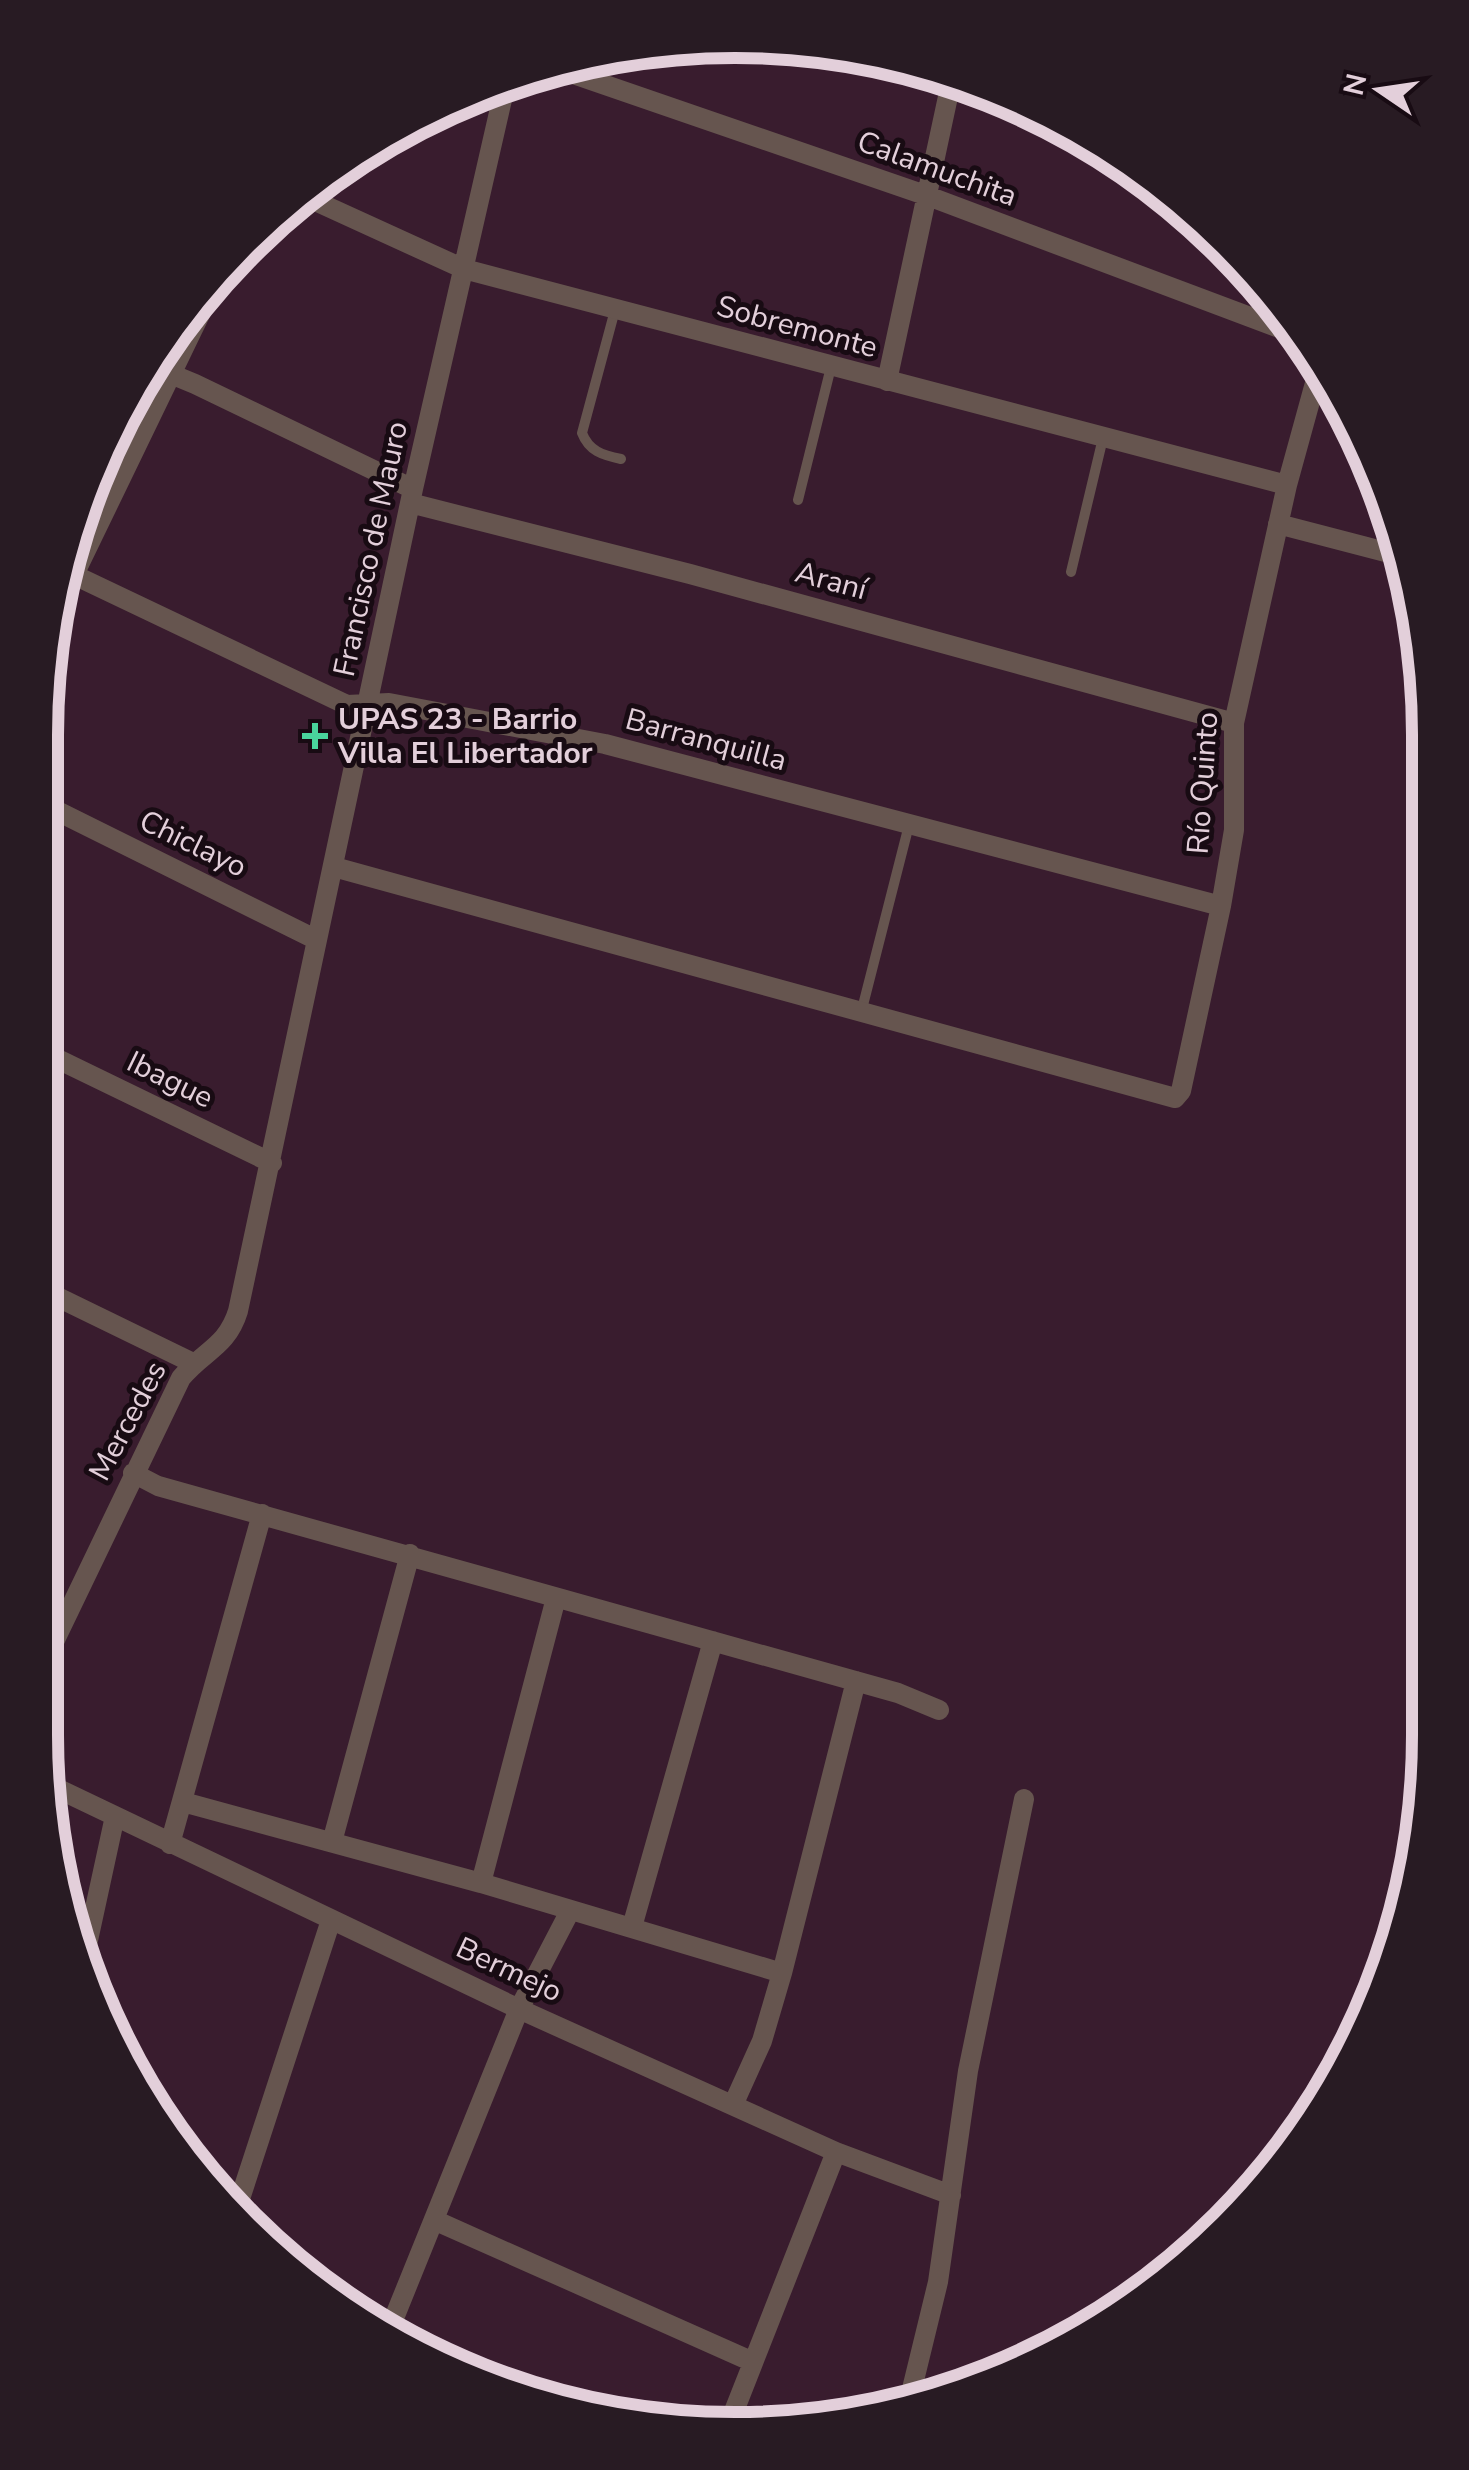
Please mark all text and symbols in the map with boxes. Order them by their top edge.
north arrow [1329,40,1429,140]
text: N [1335,70,1376,99]
street label: Calamuchita [851,121,1023,217]
street label: Sobremonte [712,286,882,368]
street label: Francisco de Mauro [324,418,418,680]
street label: Araní [791,552,873,611]
place label: UPAS 23 - Barrio Villa El Libertador [337,699,593,774]
street label: Barranquilla [621,699,791,781]
street label: Río Quinto [1178,711,1228,855]
marker: UPAS 23 - Barrio Villa El Libertador [302,723,328,749]
street label: Chiclayo [133,800,253,888]
street label: Ibague [120,1042,220,1118]
street label: Mercedes [79,1354,177,1488]
street label: Bermejo [449,1928,569,2012]

